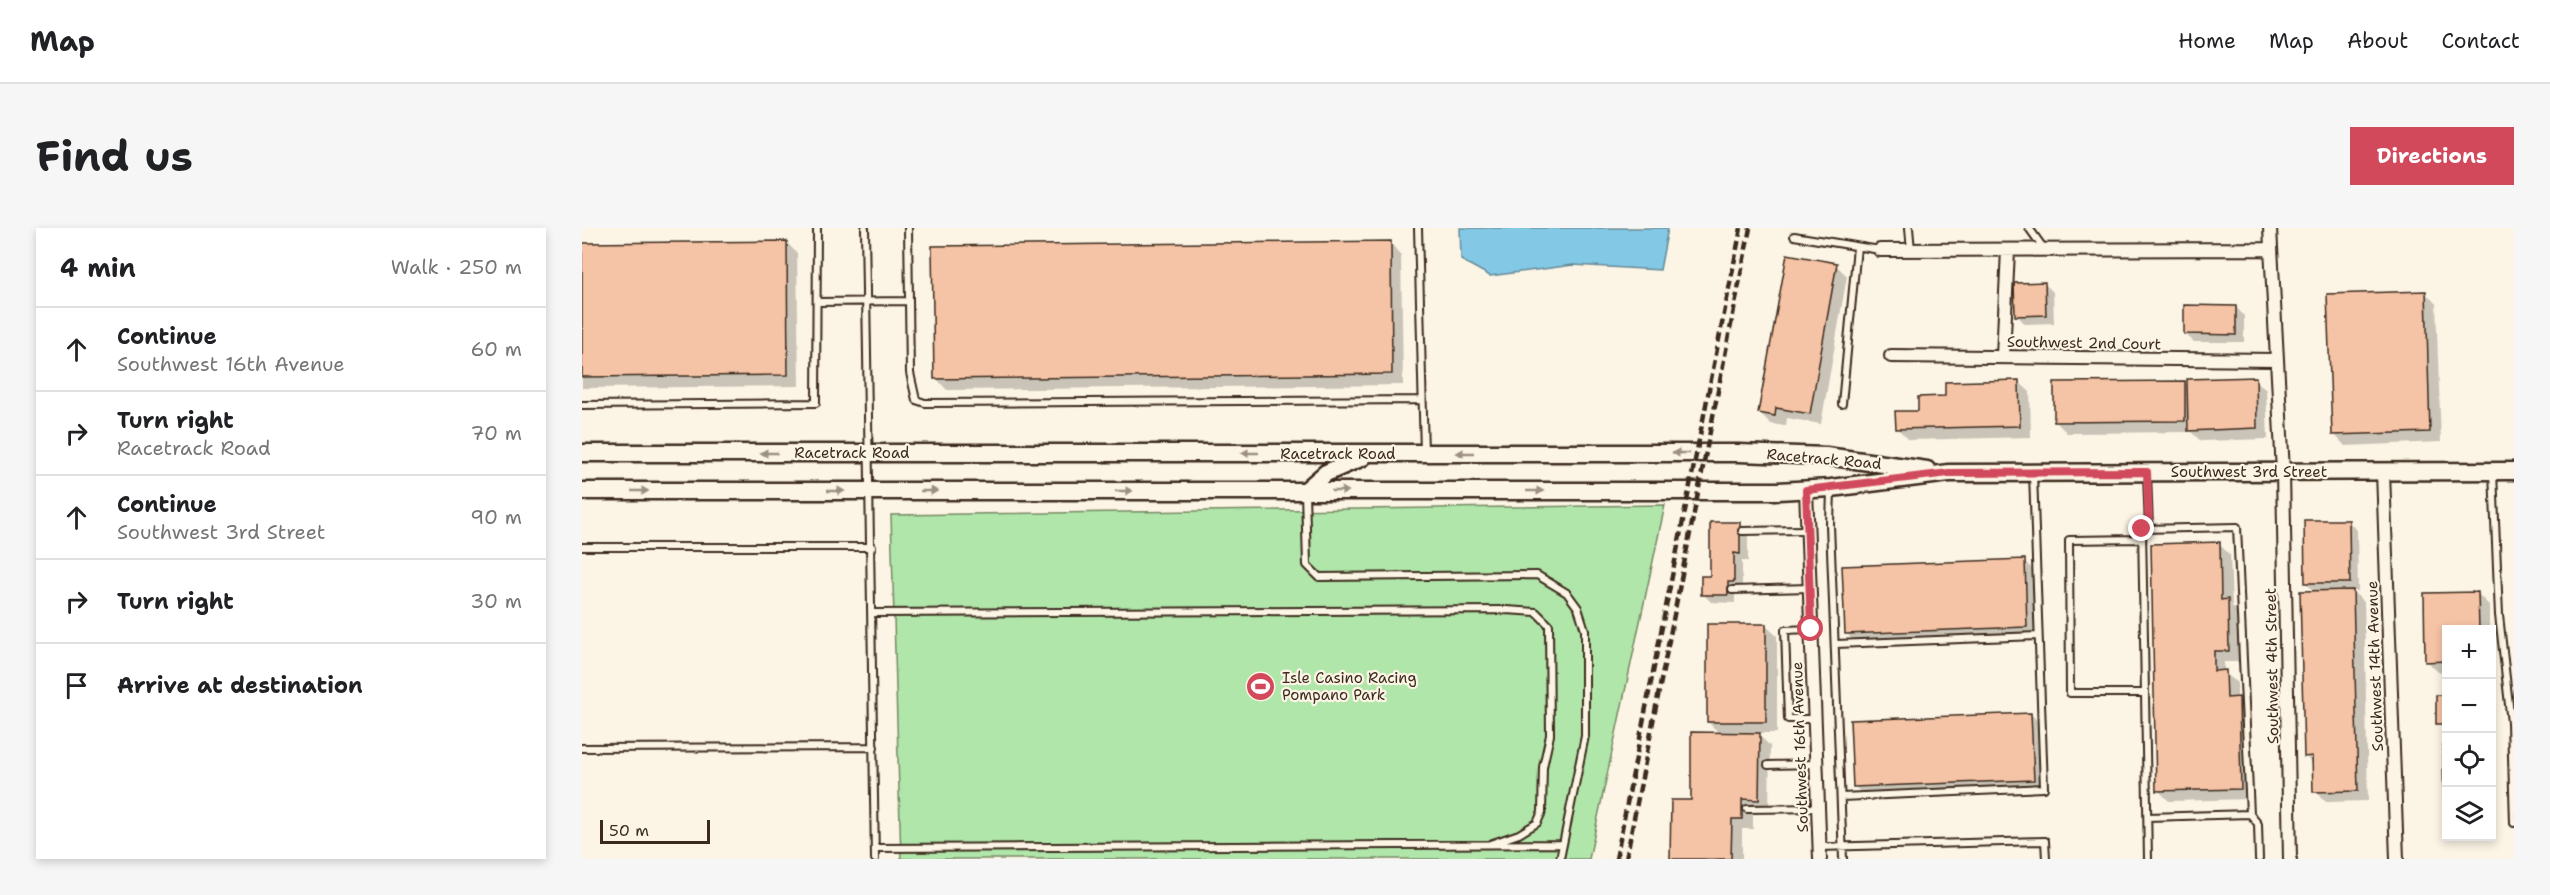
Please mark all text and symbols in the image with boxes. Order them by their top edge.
text: Map [30,22,95,60]
text: Home [2178,27,2236,55]
text: Map [2269,27,2314,55]
text: About [2347,27,2408,55]
text: Contact [2441,27,2520,55]
button: Directions [2350,127,2514,185]
text: Find us [36,128,193,184]
text: 4 min [60,250,136,285]
text: Walk · 250 m [391,254,522,280]
text: Continue [117,322,217,351]
street label: Southwest 2nd Court [2007,332,2161,354]
icon: ahead [60,333,93,366]
text: 60 m [470,336,522,362]
text: Southwest 16th Avenue [117,351,345,377]
text: Turn right [117,406,234,435]
icon: right [60,417,93,450]
text: 70 m [470,420,522,446]
text: Racetrack Road [117,435,271,461]
street label: Racetrack Road [794,443,910,463]
street label: Racetrack Road [1280,444,1396,464]
street label: Racetrack Road [1766,444,1883,474]
one-way arrow [760,448,779,458]
one-way arrow [1241,448,1260,458]
one-way arrow [1455,448,1474,458]
one-way arrow [1671,448,1690,458]
street label: Southwest 3rd Street [2171,462,2327,482]
one-way arrow [631,486,650,496]
one-way arrow [826,486,845,496]
one-way arrow [919,486,938,496]
one-way arrow [1114,486,1133,496]
one-way arrow [1330,486,1349,496]
one-way arrow [1525,486,1544,496]
text: Continue [117,490,217,519]
icon: ahead [60,501,93,534]
text: 90 m [470,504,522,530]
route end [2128,515,2154,541]
text: Southwest 3rd Street [117,519,326,545]
street label: Southwest 14th Avenue [2362,580,2388,752]
icon: right [60,585,93,618]
text: Turn right [117,587,234,616]
text: 30 m [470,588,522,614]
street label: Southwest 4th Street [2261,588,2283,744]
route start [1797,615,1823,641]
map controls [2442,625,2496,841]
button: + [2442,625,2496,679]
street label: Southwest 16th Avenue [1787,661,1813,833]
place label: Isle Casino Racing Pompano Park [1282,668,1417,705]
icon: arrive [60,669,93,702]
text: Arrive at destination [117,671,363,700]
sports icon: Isle Casino Racing Pompano Park [1245,671,1277,703]
button: − [2442,679,2496,733]
button: locate [2442,733,2496,787]
button: layers [2442,787,2496,841]
scale bar [600,817,710,844]
text: 50 m [609,820,649,841]

